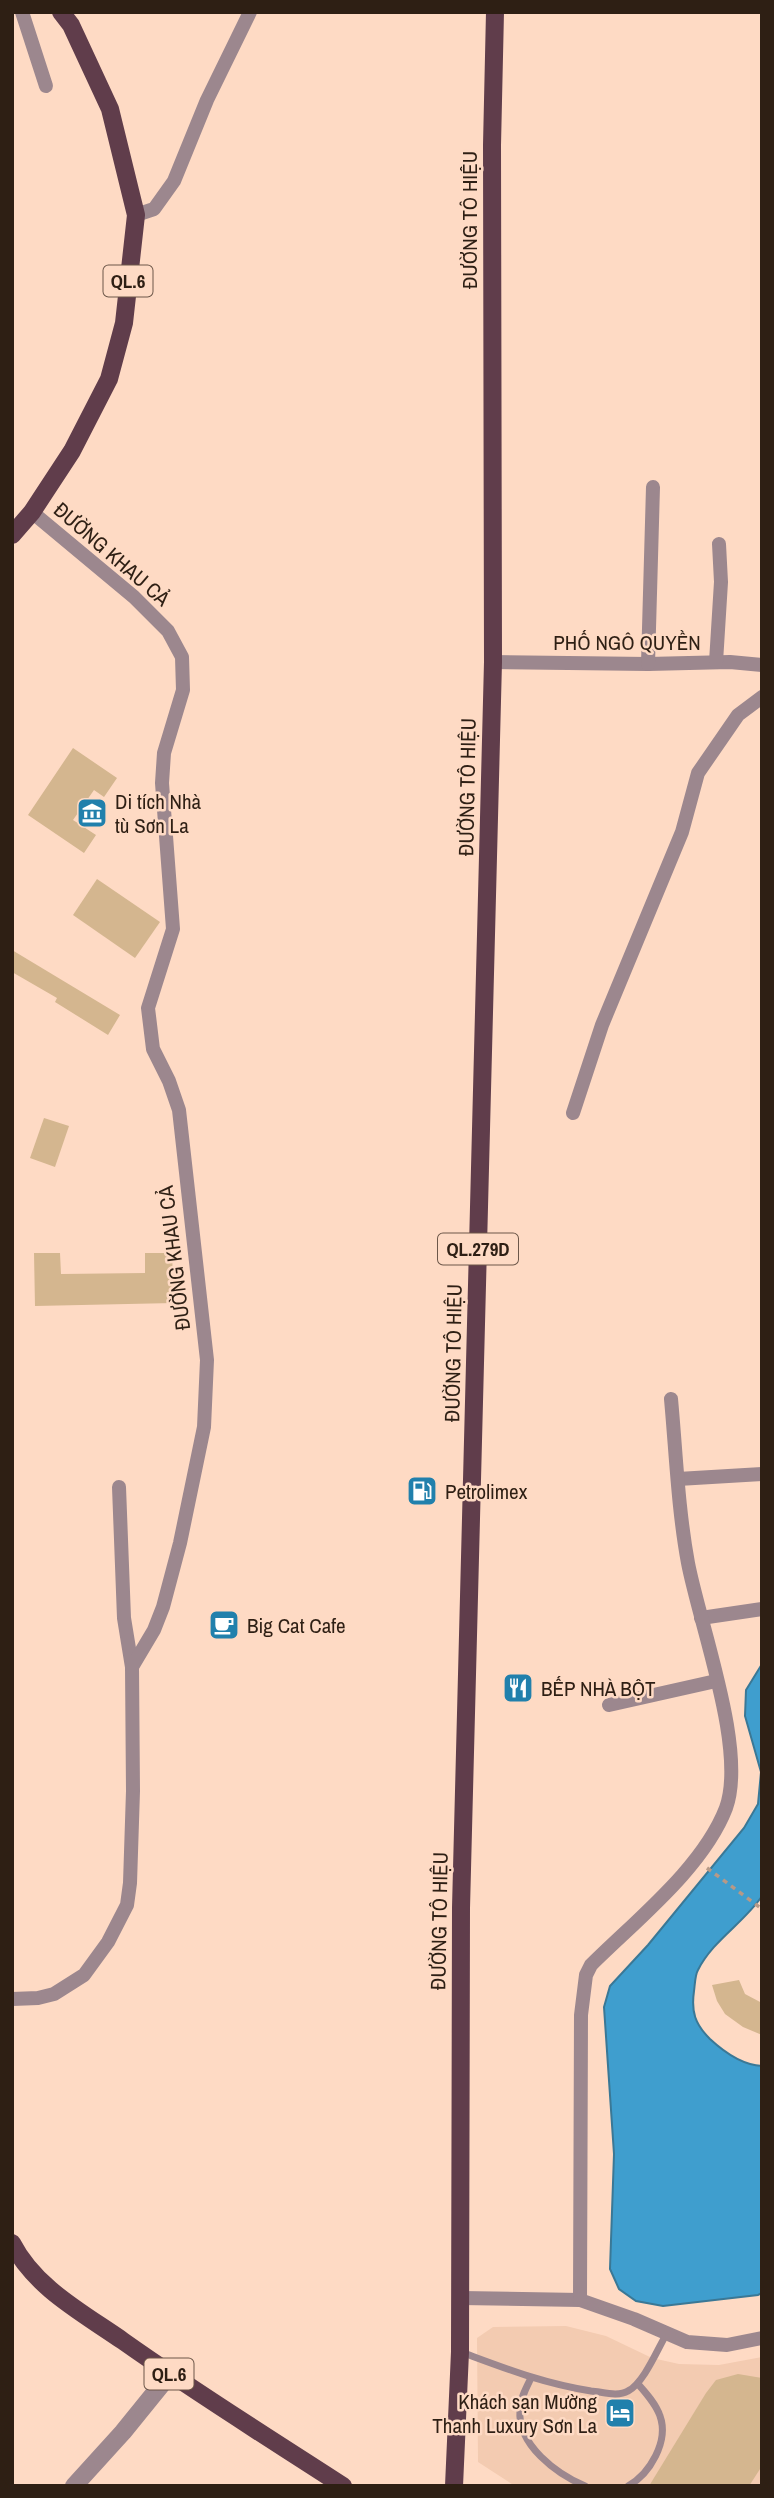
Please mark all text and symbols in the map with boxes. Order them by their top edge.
street label: ĐƯỜNG TÔ HIỆU [455,151,484,289]
road number: QL.6 [104,266,152,296]
street label: ĐƯỜNG KHAU CẢ [48,495,177,613]
street label: PHỐ NGÔ QUYỀN [553,628,701,657]
street label: ĐƯỜNG TÔ HIỆU [451,718,483,856]
place label: Di tích Nhà tù Sơn La [115,787,202,840]
museum icon: Di tích Nhà tù Sơn La [75,796,109,830]
street label: ĐƯỜNG KHAU CẢ [151,1184,197,1332]
road number: QL.279D [438,1233,518,1264]
street label: ĐƯỜNG TÔ HIỆU [437,1284,469,1422]
fuel station icon: Petrolimex [405,1474,439,1508]
place label: Petrolimex [445,1477,528,1506]
cafe icon: Big Cat Cafe [207,1608,241,1642]
place label: Big Cat Cafe [247,1611,346,1640]
restaurant icon: BẾP NHÀ BỘT [501,1671,535,1705]
place label: BẾP NHÀ BỘT [541,1674,656,1703]
street label: ĐƯỜNG TÔ HIỆU [423,1852,455,1990]
road number: QL.6 [144,2358,194,2390]
place label: Khách sạn Mường Thanh Luxury Sơn La [432,2387,597,2440]
hotel icon: Khách sạn Mường Thanh Luxury Sơn La [603,2396,637,2430]

